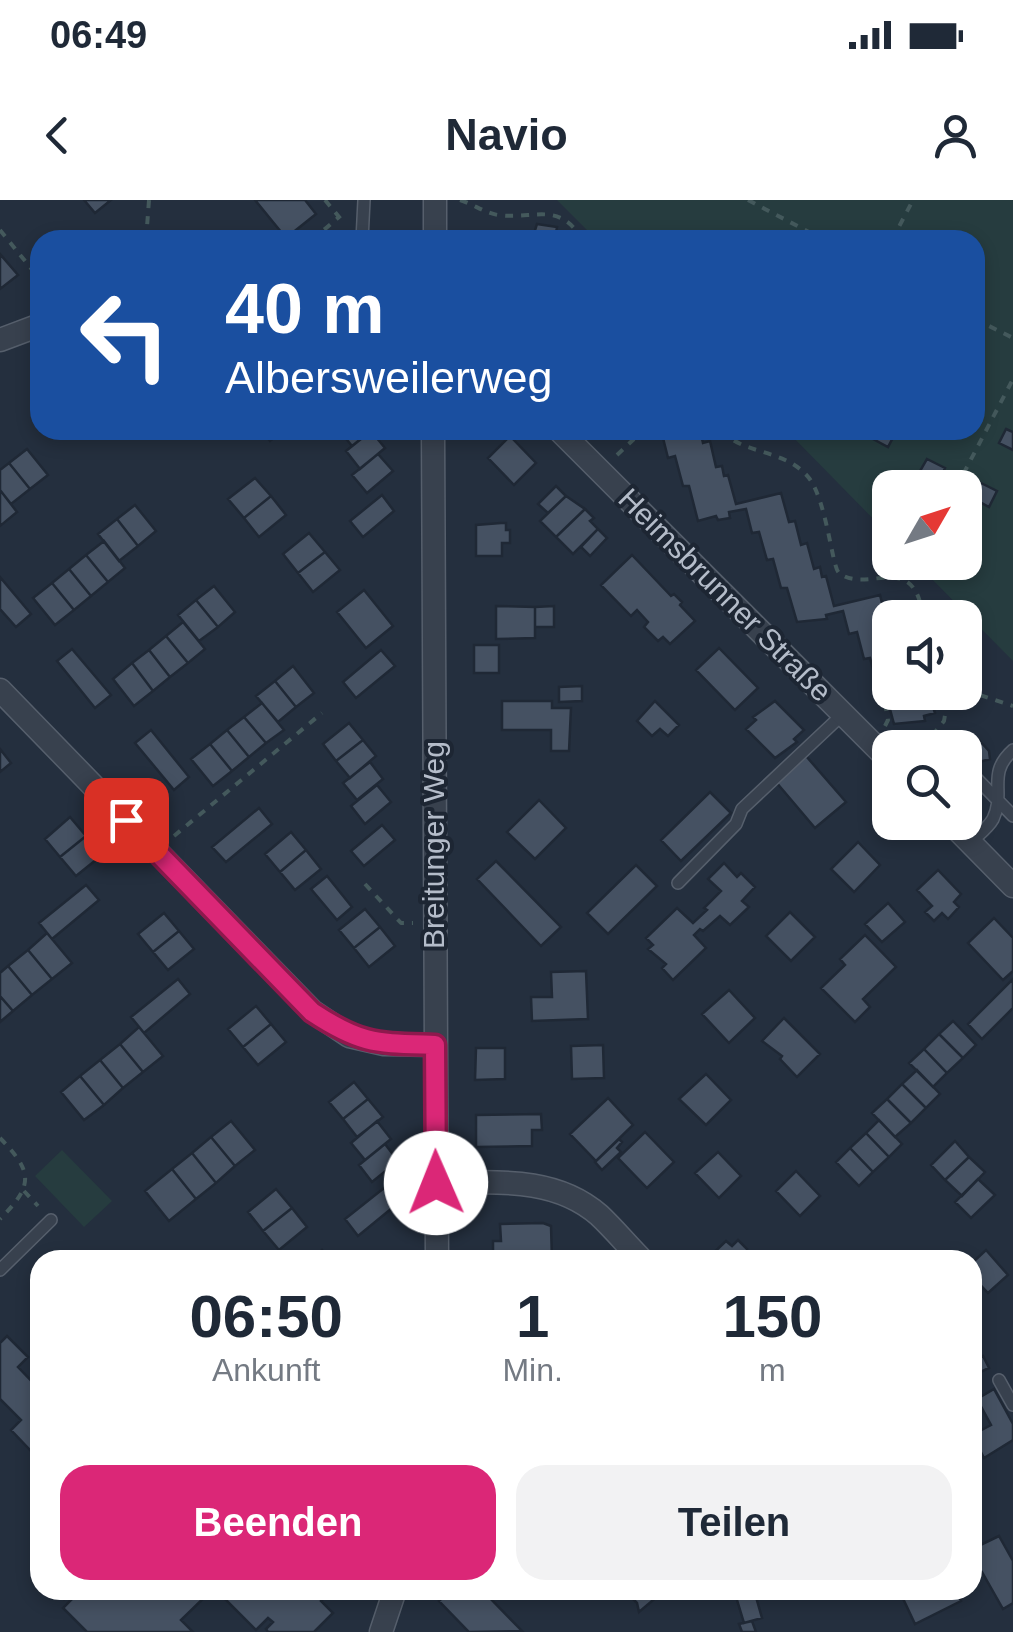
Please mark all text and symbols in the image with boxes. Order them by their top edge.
text: 06:49 [50,14,147,56]
icon: back [30,108,85,163]
icon: person [928,108,983,163]
text: Navio [445,109,568,160]
icon: left [60,270,190,400]
text: 40 m [225,270,385,348]
text: Albersweilerweg [225,352,553,403]
north arrow [872,470,982,580]
map controls [872,470,982,840]
street label: Heimsbrunner Straße [612,482,838,708]
button: sound [872,600,982,710]
button: search [872,730,982,840]
street label: Breitunger Weg [417,741,450,949]
pin [84,778,169,863]
icon: arrive [99,793,154,848]
position arrow [384,1131,488,1235]
text: 06:50 [189,1283,343,1350]
text: 1 [516,1283,549,1350]
text: 150 [722,1283,822,1350]
text: Ankunft [212,1352,320,1388]
text: Min. [502,1352,563,1388]
text: m [759,1352,786,1388]
button: Beenden [60,1465,496,1580]
button: Teilen [516,1465,952,1580]

